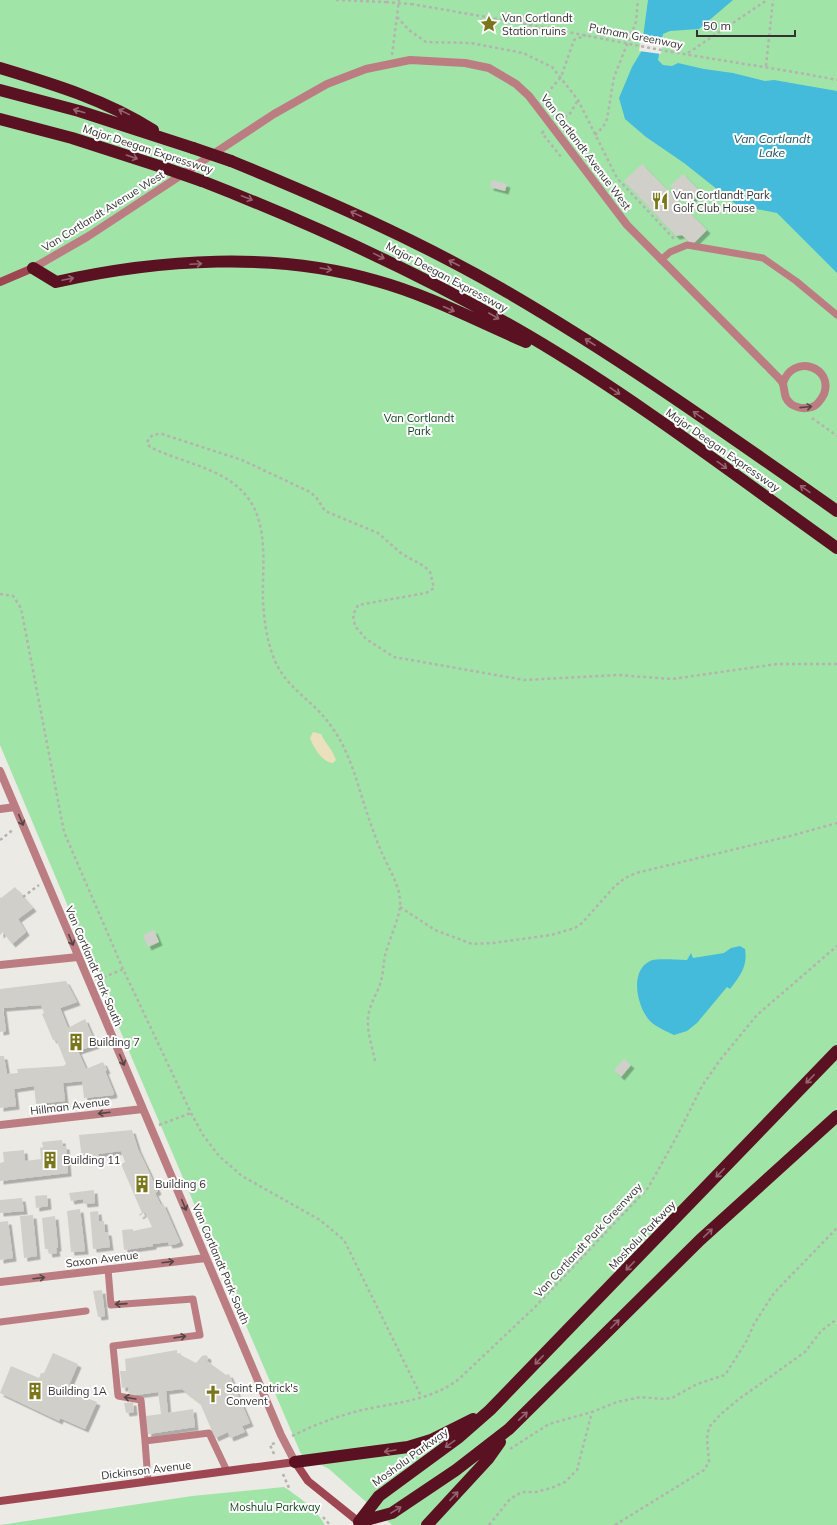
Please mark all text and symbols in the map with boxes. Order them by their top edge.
place label: Van Cortlandt Station ruins [502,11,573,38]
scale bar [697,12,795,38]
place icon: Van Cortlandt Station ruins [479,14,499,34]
text: 50 m [703,18,731,33]
street label: Putnam Greenway [588,20,684,52]
street label: Van Cortlandt Avenue West [538,91,634,213]
one-way arrow [73,107,86,114]
one-way arrow [119,108,131,115]
street label: Major Deegan Expressway [81,121,215,177]
water label: Van Cortlandt Lake [733,131,811,160]
one-way arrow [125,153,137,161]
street label: Van Cortlandt Avenue West [39,167,167,254]
place label: Van Cortlandt Park Golf Club House [673,188,770,215]
restaurant icon: Van Cortlandt Park Golf Club House [650,191,670,211]
one-way arrow [241,195,253,203]
one-way arrow [350,210,362,217]
street label: Major Deegan Expressway [384,239,510,315]
one-way arrow [373,253,385,260]
one-way arrow [448,259,460,266]
one-way arrow [189,260,202,267]
one-way arrow [319,265,332,273]
one-way arrow [61,275,74,283]
one-way arrow [443,306,455,313]
one-way arrow [488,313,500,321]
one-way arrow [585,338,596,346]
one-way arrow [609,387,620,395]
one-way arrow [799,403,812,411]
street label: Major Deegan Expressway [663,405,783,495]
park label: Van Cortlandt Park [384,411,454,438]
one-way arrow [693,411,704,419]
one-way arrow [716,461,727,469]
one-way arrow [800,485,811,493]
one-way arrow [17,814,25,826]
street label: Van Cortlandt Park South [62,904,126,1028]
one-way arrow [68,934,76,946]
building icon: Building 7 [66,1032,86,1052]
place label: Building 7 [89,1035,140,1049]
one-way arrow [119,1053,126,1065]
one-way arrow [805,1074,815,1084]
street label: Hillman Avenue [29,1094,111,1118]
one-way arrow [98,1109,111,1117]
building icon: Building 11 [40,1150,60,1170]
place label: Building 11 [63,1153,120,1167]
one-way arrow [715,1168,725,1178]
building icon: Building 6 [132,1174,152,1194]
place label: Building 6 [155,1177,206,1191]
street label: Van Cortlandt Park Greenway [531,1180,645,1300]
street label: Mosholu Parkway [606,1197,679,1272]
one-way arrow [181,1199,188,1211]
street label: Van Cortlandt Park South [189,1202,253,1326]
one-way arrow [703,1228,713,1238]
street label: Saxon Avenue [65,1248,139,1270]
one-way arrow [161,1259,174,1266]
one-way arrow [625,1261,635,1271]
one-way arrow [32,1274,45,1282]
one-way arrow [115,1301,128,1308]
one-way arrow [610,1319,620,1329]
one-way arrow [173,1333,186,1341]
one-way arrow [535,1355,544,1365]
building icon: Building 1A [25,1381,45,1401]
place label: Saint Patrick's Convent [226,1381,298,1408]
place label: Building 1A [48,1384,107,1398]
church icon: Saint Patrick's Convent [203,1384,223,1404]
one-way arrow [124,1394,137,1402]
one-way arrow [518,1411,528,1421]
street label: Mosholu Parkway [369,1425,451,1489]
one-way arrow [444,1440,455,1448]
one-way arrow [384,1447,397,1455]
street label: Dickinson Avenue [100,1458,192,1482]
one-way arrow [449,1492,458,1502]
park label: Moshulu Parkway [230,1500,320,1514]
one-way arrow [390,1505,402,1513]

